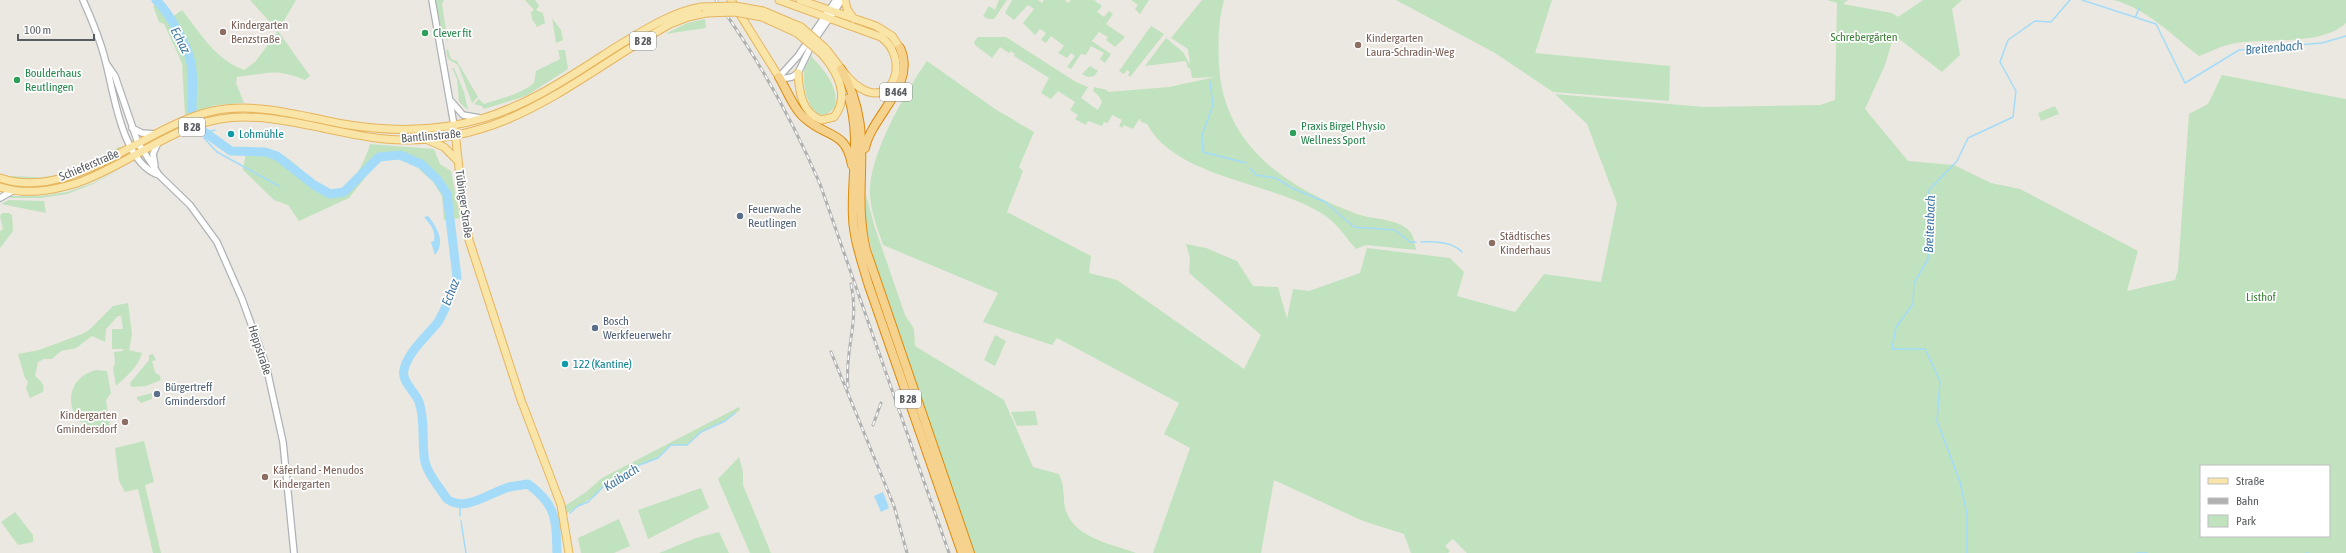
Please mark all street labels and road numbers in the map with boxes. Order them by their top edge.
road number: B 28 [630,32,656,50]
road number: B 464 [880,83,912,101]
road number: B 28 [179,118,205,136]
street label: Bantlinstraße [401,126,461,146]
street label: Schieferstraße [57,146,121,184]
street label: Tübinger Straße [452,169,476,239]
street label: Heppstraße [245,323,275,377]
road number: B 28 [895,390,921,408]

